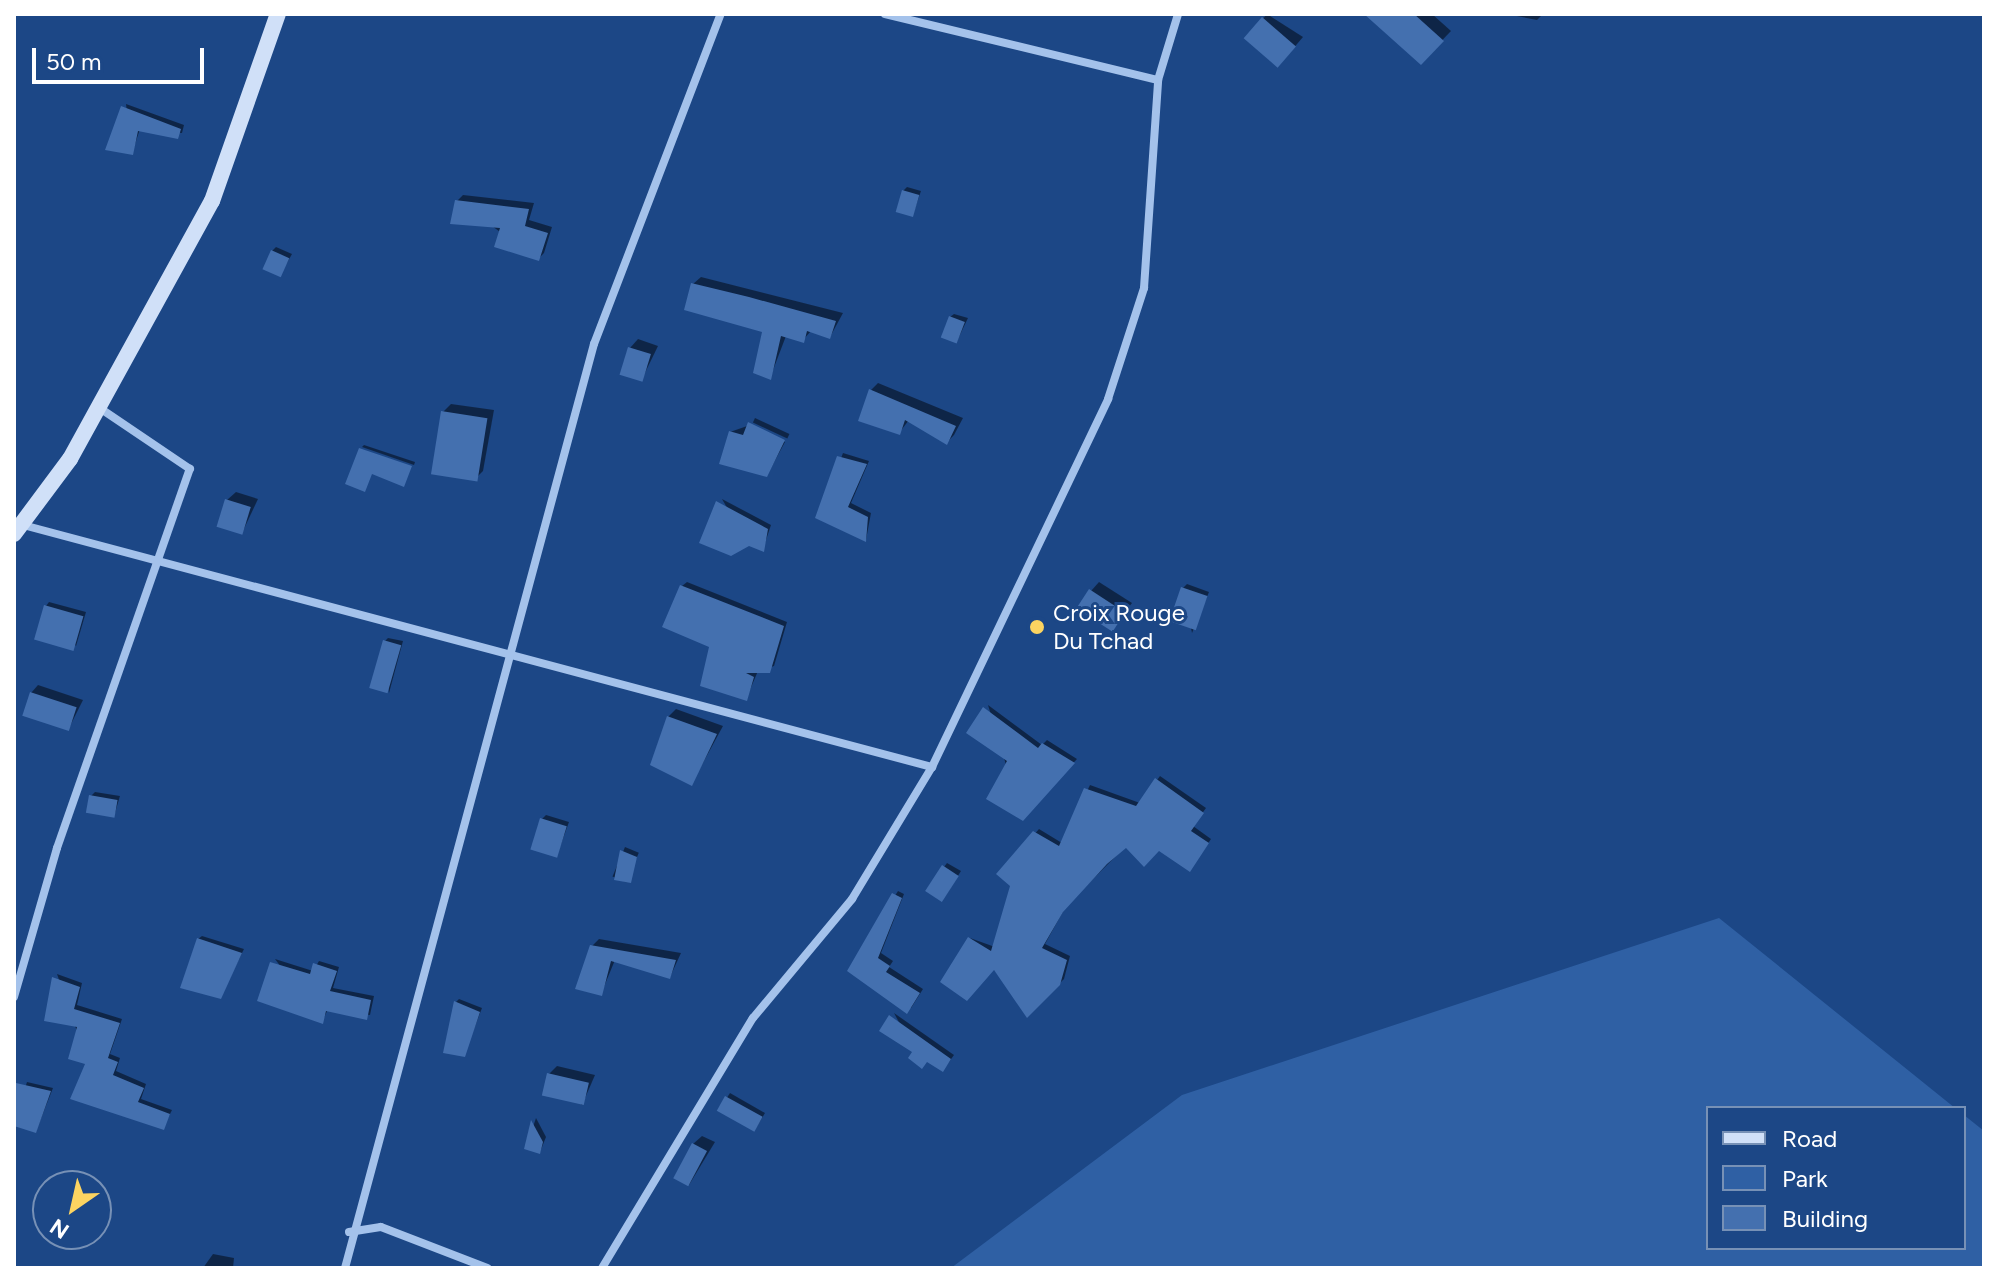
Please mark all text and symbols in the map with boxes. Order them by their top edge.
scale bar [36,32,208,82]
text: 50 m [46,47,102,76]
place label: Croix Rouge Du Tchad [1053,599,1185,655]
marker: Croix Rouge Du Tchad [1028,618,1046,636]
legend [1706,1106,1966,1250]
text: Road [1782,1124,1837,1153]
text: Park [1782,1164,1828,1193]
north arrow [32,1170,112,1250]
text: Building [1782,1204,1868,1233]
text: N [45,1213,74,1245]

